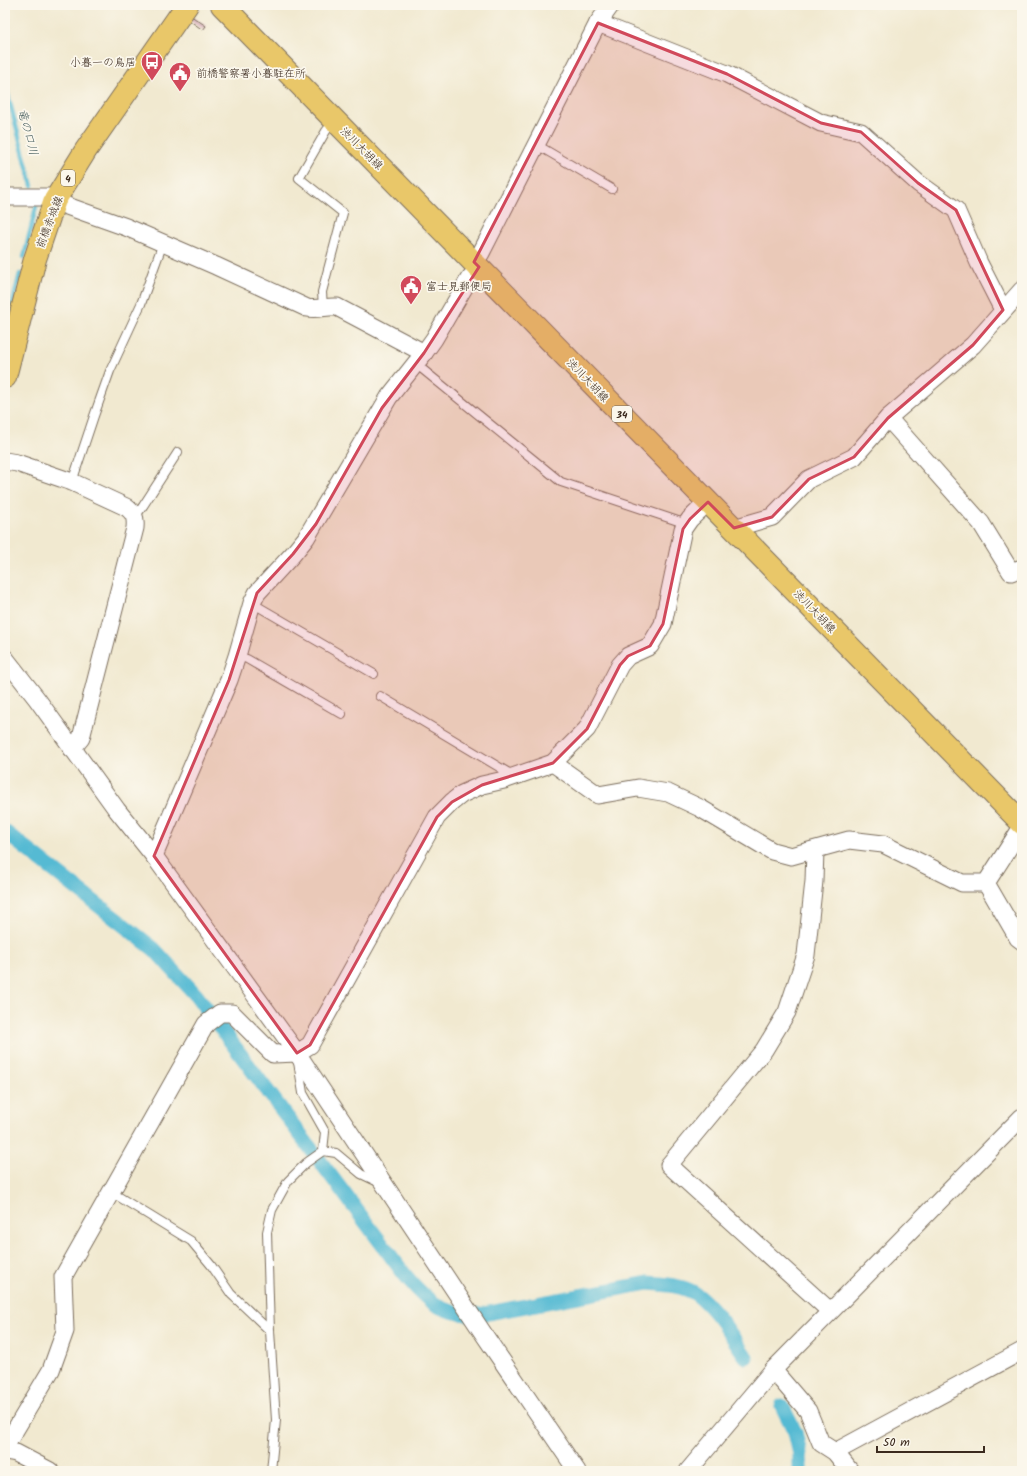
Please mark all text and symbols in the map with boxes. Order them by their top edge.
bus stop icon: 小暮一の鳥居 [139,49,165,82]
place label: 小暮一の鳥居 [70,54,136,72]
public building icon: 前橋警察署小暮駐在所 [167,60,193,93]
place label: 前橋警察署小暮駐在所 [196,65,306,83]
water label: 竜の口川 [12,106,43,158]
street label: 渋川大胡線 [335,123,387,175]
road number: 4 [61,170,75,186]
street label: 前橋赤城線 [32,193,68,251]
public building icon: 富士見郵便局 [398,273,424,306]
place label: 富士見郵便局 [426,278,492,296]
street label: 渋川大胡線 [562,355,613,407]
road number: 34 [612,406,632,422]
street label: 渋川大胡線 [789,586,840,638]
scale bar [877,1428,984,1454]
text: 50 m [883,1433,910,1452]

